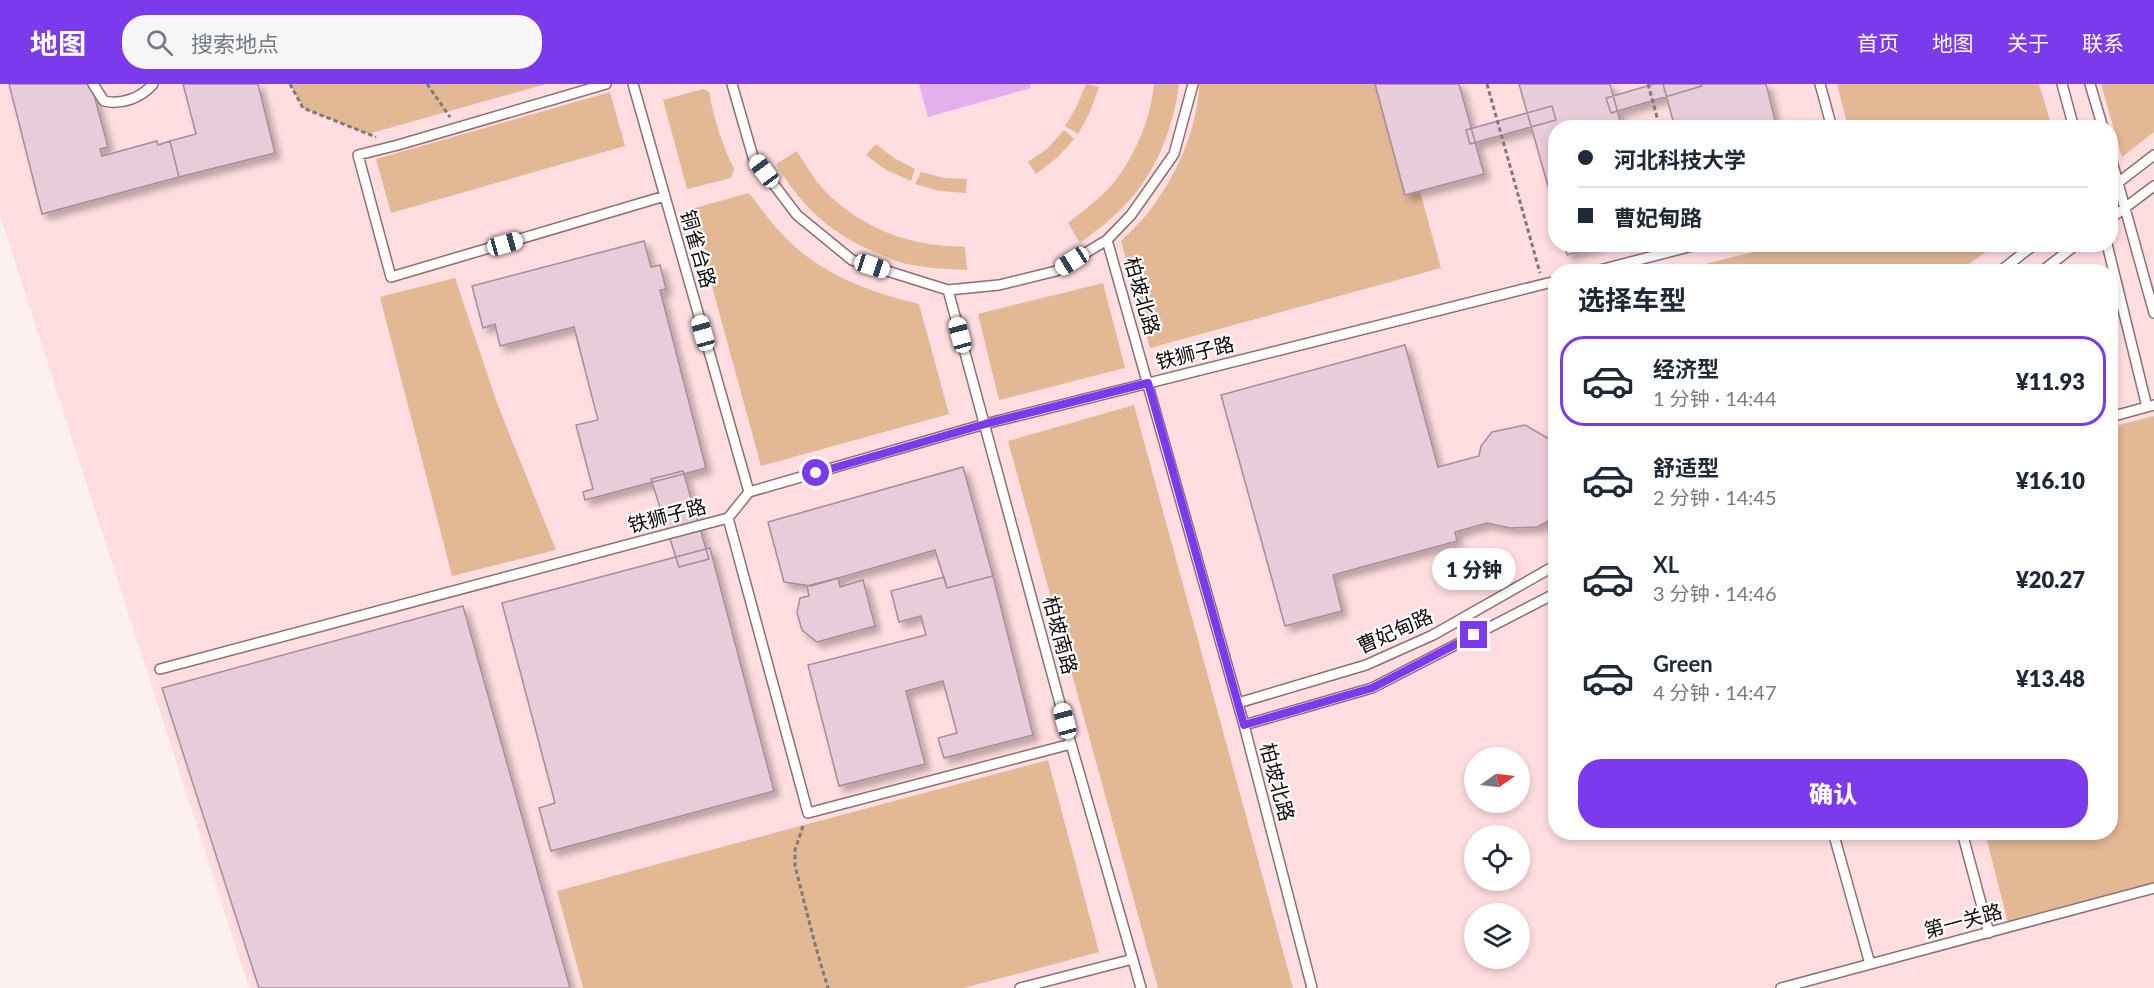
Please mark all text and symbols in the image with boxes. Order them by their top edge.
search box [122,15,542,69]
text: 地图 [30,26,86,60]
icon: search [143,26,176,59]
text: 搜索地点 [191,30,279,57]
text: 首页 [1857,30,1899,55]
text: 地图 [1932,30,1974,55]
text: 关于 [2007,30,2049,55]
text: 联系 [2082,30,2124,55]
text: 河北科技大学 [1614,146,1746,173]
car [746,151,782,191]
text: 曹妃甸路 [1614,204,1702,231]
street label: 铜雀台路 [676,207,722,290]
car [485,230,525,258]
car [1052,244,1092,278]
car [852,252,892,280]
street label: 柏坡北路 [1120,254,1166,337]
text: 选择车型 [1578,283,1686,316]
car [689,313,717,353]
car [947,315,973,355]
street label: 铁狮子路 [1153,331,1236,373]
icon: car [1581,354,1635,408]
text: 经济型 [1653,355,1719,382]
text: ¥11.93 [2016,368,2085,395]
text: 1 分钟 · 14:44 [1653,386,1777,410]
icon: car [1581,453,1635,507]
text: 舒适型 [1653,454,1719,481]
route start [802,459,829,486]
text: ¥16.10 [2016,467,2085,494]
text: 2 分钟 · 14:45 [1653,485,1777,509]
street label: 铁狮子路 [625,493,708,537]
callout: 1 分钟 [1432,548,1516,590]
text: XL [1653,551,1679,578]
icon: car [1581,552,1635,606]
text: 1 分钟 [1446,557,1502,581]
text: ¥20.27 [2016,566,2085,593]
text: 3 分钟 · 14:46 [1653,581,1777,605]
street label: 柏坡南路 [1039,593,1083,676]
street label: 曹妃甸路 [1353,603,1436,657]
route end [1460,621,1487,648]
text: Green [1653,650,1713,677]
icon: car [1581,651,1635,705]
text: ¥13.48 [2016,665,2085,692]
text: 4 分钟 · 14:47 [1653,680,1777,704]
car [1052,701,1078,741]
street label: 柏坡北路 [1256,740,1300,823]
north arrow [1464,747,1530,813]
map controls [1464,747,1530,969]
button: 确认 [1578,759,2088,828]
button: locate [1464,825,1530,891]
street label: 第一关路 [1921,898,2004,942]
button: layers [1464,903,1530,969]

